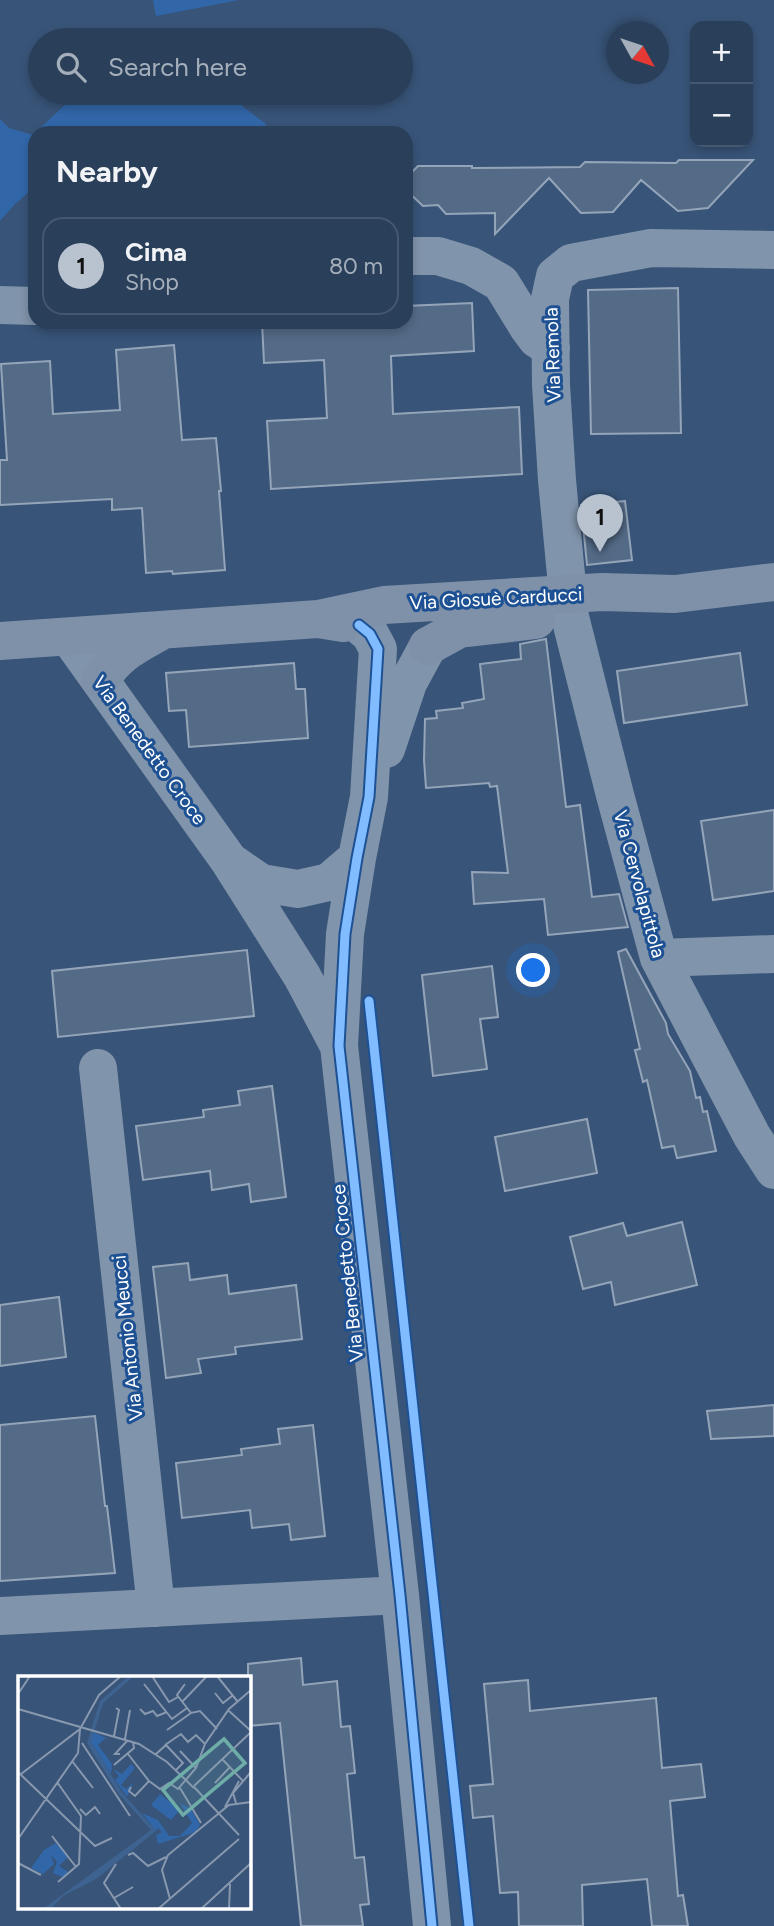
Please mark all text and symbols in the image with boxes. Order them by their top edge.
north arrow [606,21,669,84]
map controls [690,21,753,147]
button: + [690,21,753,84]
search box [28,28,413,105]
icon: search [52,48,90,86]
text: Search here [108,51,247,83]
button: − [690,84,753,147]
text: Nearby [56,153,158,190]
text: Cima [125,236,187,268]
text: 1 [76,252,86,280]
text: 80 m [329,252,383,280]
text: Shop [125,268,179,296]
street label: Via Remola [539,307,566,403]
pin: 1 [577,494,623,552]
street label: Via Giosuè Carducci [409,582,583,615]
street label: Via Benedetto Croce [88,671,211,829]
street label: Via Cervolapittola [609,808,670,960]
your location [516,953,550,987]
street label: Via Benedetto Croce [327,1183,368,1363]
street label: Via Antonio Meucci [107,1254,148,1422]
inset map [18,1676,250,1909]

